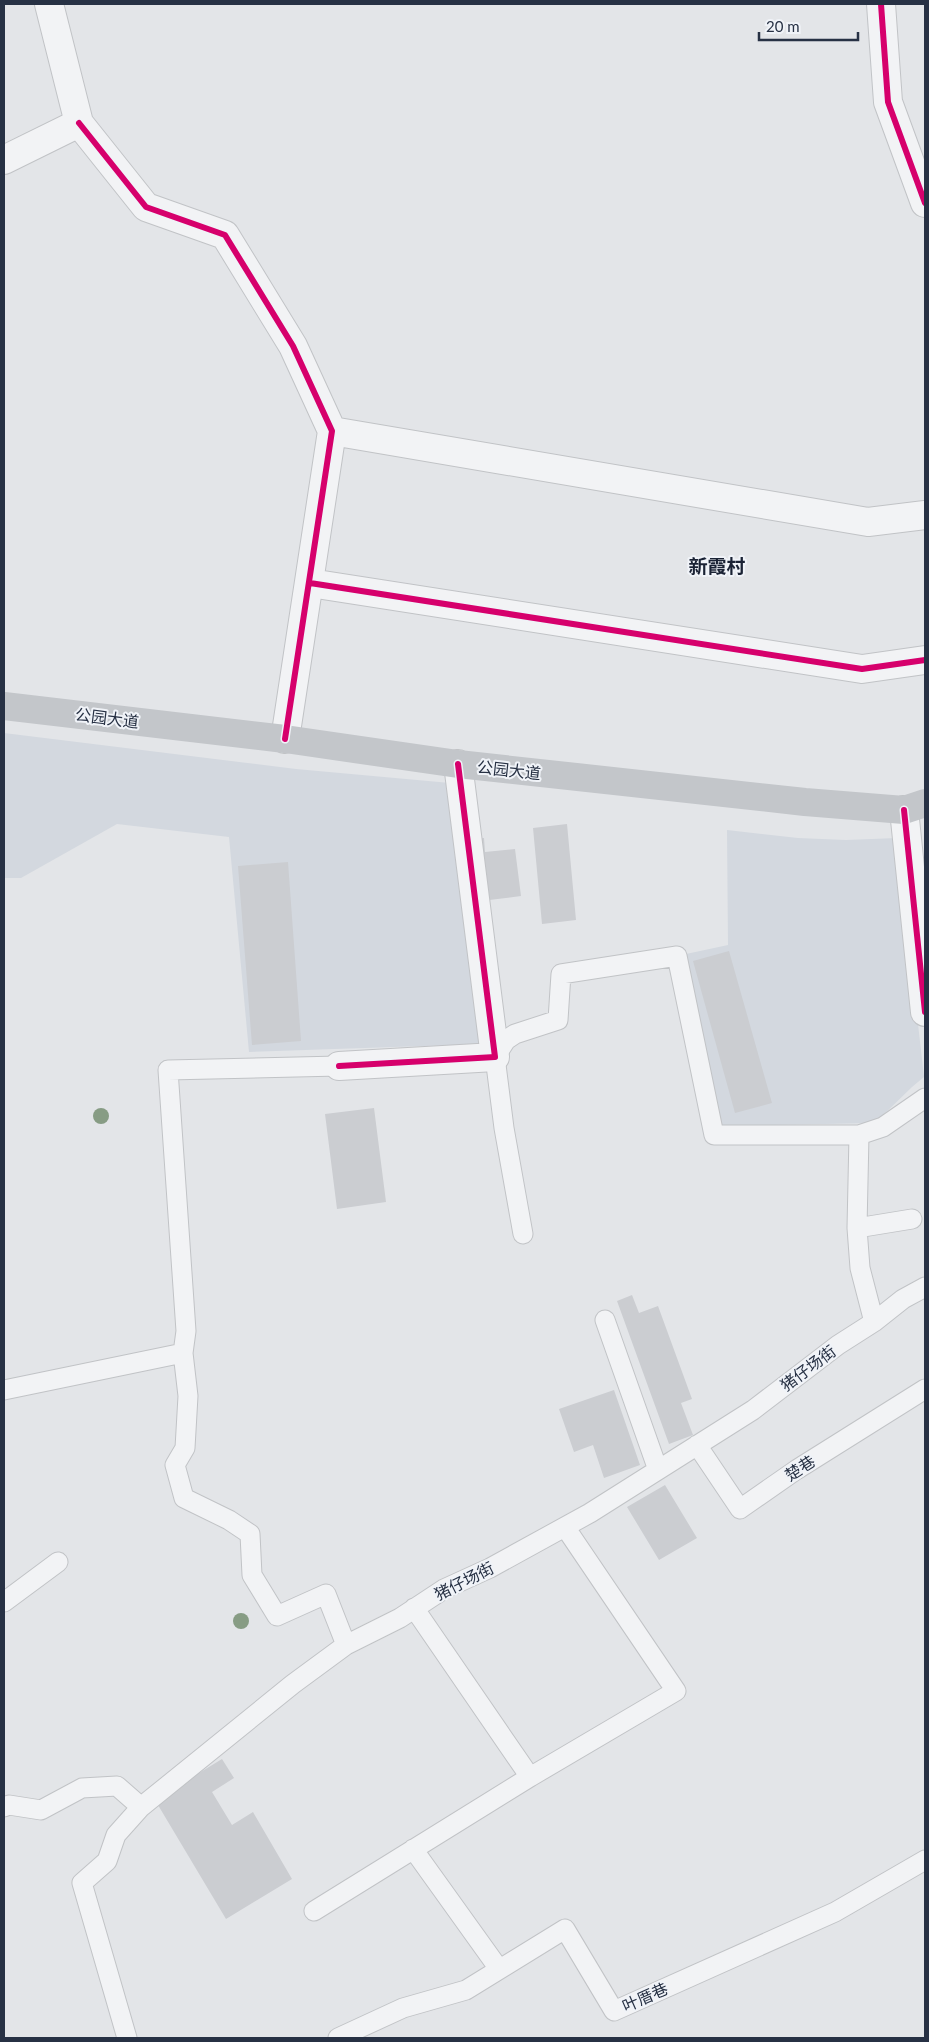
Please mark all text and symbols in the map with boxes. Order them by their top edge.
scale bar [759,10,858,42]
text: 20 m [766,17,800,35]
district label: 新霞村 [688,554,746,577]
street label: 公园大道 [74,704,140,731]
street label: 公园大道 [476,757,542,782]
street label: 猪仔场街 [776,1341,839,1394]
street label: 楚巷 [781,1451,818,1484]
street label: 猪仔场街 [431,1558,497,1604]
street label: 叶厝巷 [619,1978,671,2015]

